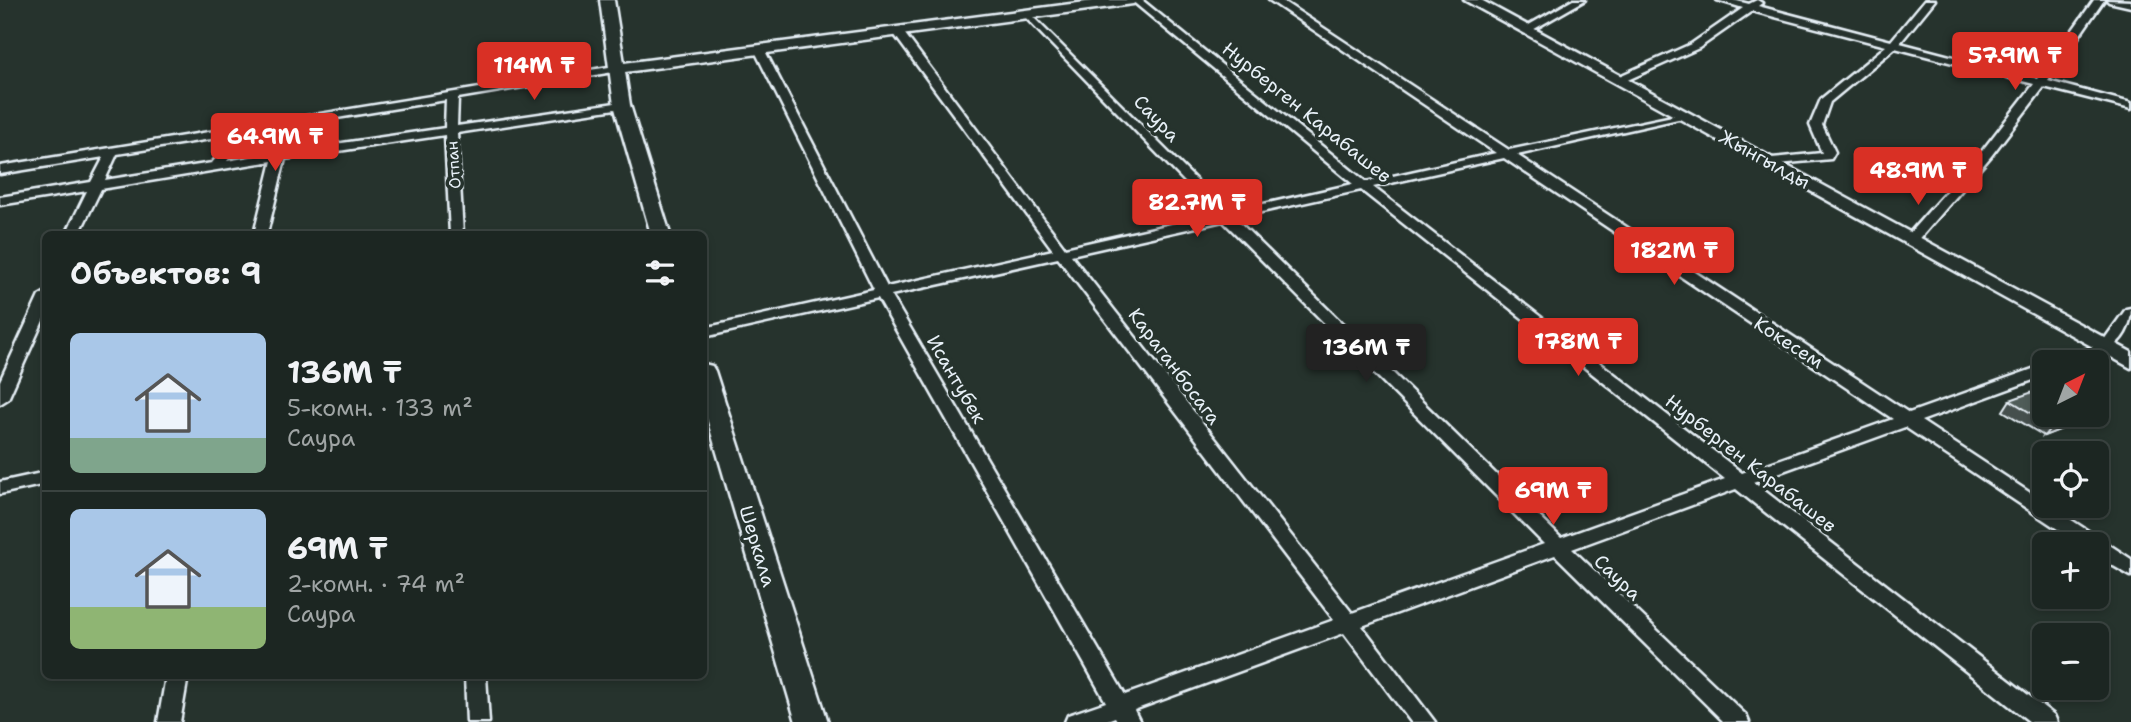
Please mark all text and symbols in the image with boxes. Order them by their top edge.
pin: 57.9M ₸ [1950,32,2080,92]
street label: Нурберген Карабашев [1217,36,1396,188]
text: 57.9M ₸ [1968,40,2062,70]
pin: 114M ₸ [477,42,591,102]
text: 114M ₸ [493,50,575,80]
street label: Саура [1128,89,1185,147]
pin: 64.9M ₸ [210,114,340,173]
text: 64.9M ₸ [227,121,323,151]
street label: Жынгылды [1715,124,1815,195]
street label: Отпан [441,140,466,190]
pin: 48.9M ₸ [1853,148,1983,207]
text: 48.9M ₸ [1870,155,1966,185]
pin: 82.7M ₸ [1132,180,1262,239]
text: 82.7M ₸ [1148,187,1246,217]
pin: 182M ₸ [1617,228,1731,287]
text: 182M ₸ [1630,235,1718,265]
text: Объектов: 9 [70,253,262,294]
icon: filters [641,254,679,292]
street label: Караганбосага [1123,303,1227,430]
street label: Кокесем [1749,311,1828,374]
pin: 178M ₸ [1521,318,1635,378]
pin: 136M ₸ [1309,324,1423,384]
text: 178M ₸ [1534,326,1622,356]
street label: Исантубек [921,330,992,428]
text: 136M ₸ [1322,332,1410,362]
north arrow [2032,350,2109,427]
map controls [2032,350,2109,700]
text: 136M ₸ [287,352,402,393]
icon: home [126,361,210,445]
street label: Нурберген Карабашев [1660,389,1841,538]
text: 5-комн. · 133 m² [287,393,473,423]
text: Саура [287,423,355,453]
button: locate [2032,441,2109,518]
pin: 69M ₸ [1504,468,1602,527]
text: 69M ₸ [1514,475,1592,505]
street label: Шеркала [733,503,782,590]
text: 69M ₸ [287,528,388,569]
button: + [2032,532,2109,609]
icon: home [126,537,210,621]
street label: Саура [1589,549,1647,606]
text: 2-комн. · 74 m² [287,569,465,599]
text: Саура [287,599,355,629]
button: − [2032,623,2109,700]

